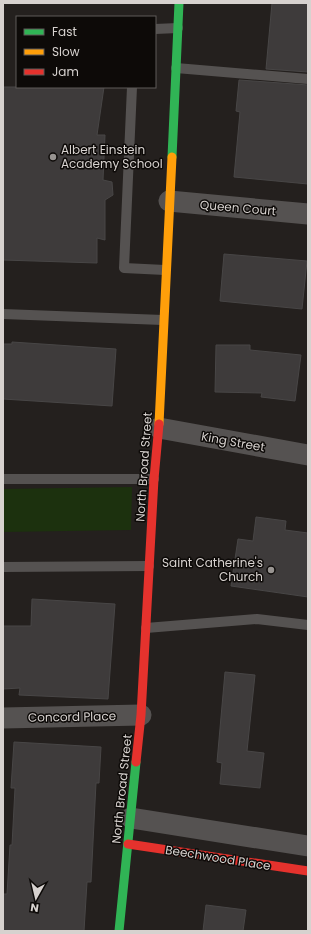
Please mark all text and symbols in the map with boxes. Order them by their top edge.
legend [16,16,156,88]
text: Fast [52,23,77,40]
text: Slow [52,43,80,60]
text: Jam [52,63,79,80]
place label: Albert Einstein Academy School [61,141,163,172]
marker: Albert Einstein Academy School [48,152,58,162]
street label: Queen Court [199,196,277,219]
street label: North Broad Street [131,412,156,522]
street label: King Street [200,428,266,455]
place label: Saint Catherine's Church [162,554,263,585]
marker: Saint Catherine's Church [266,565,276,575]
street label: Concord Place [28,707,116,726]
street label: North Broad Street [107,733,136,844]
street label: Beechwood Place [164,841,272,874]
north arrow [16,878,56,918]
text: N [29,899,40,916]

